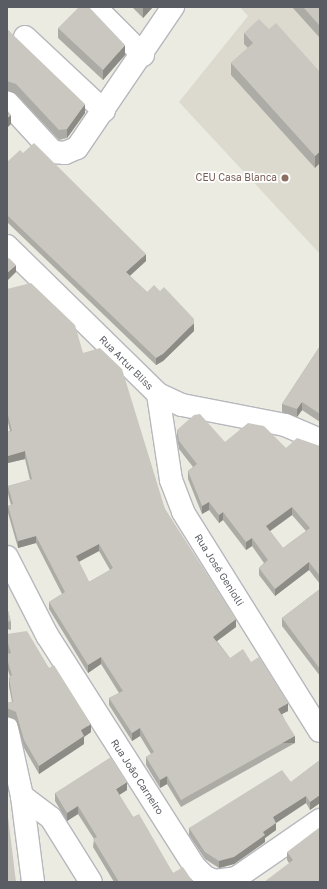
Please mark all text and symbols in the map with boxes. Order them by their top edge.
place label: CEU Casa Blanca [196,172,277,184]
marker: CEU Casa Blanca [280,173,290,183]
street label: Rua Artur Bliss [97,334,155,392]
street label: Rua José Geniolli [192,532,246,608]
street label: Rua João Carneiro [108,737,166,817]

